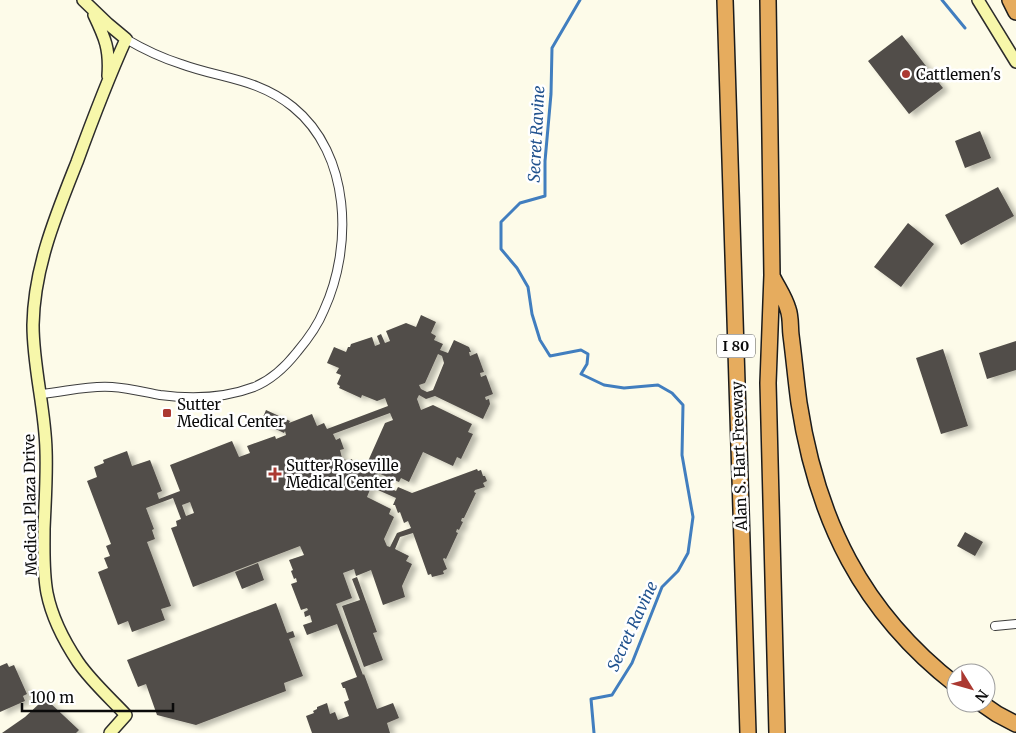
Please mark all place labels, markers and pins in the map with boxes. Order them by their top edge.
place label: Cattlemen's [916,65,1001,84]
marker: Cattlemen's [900,68,912,80]
place label: Sutter Medical Center [177,395,285,431]
marker: Sutter Medical Center [161,407,173,419]
place label: Sutter Roseville Medical Center [286,456,399,492]
marker: Sutter Roseville Medical Center [268,467,282,481]

